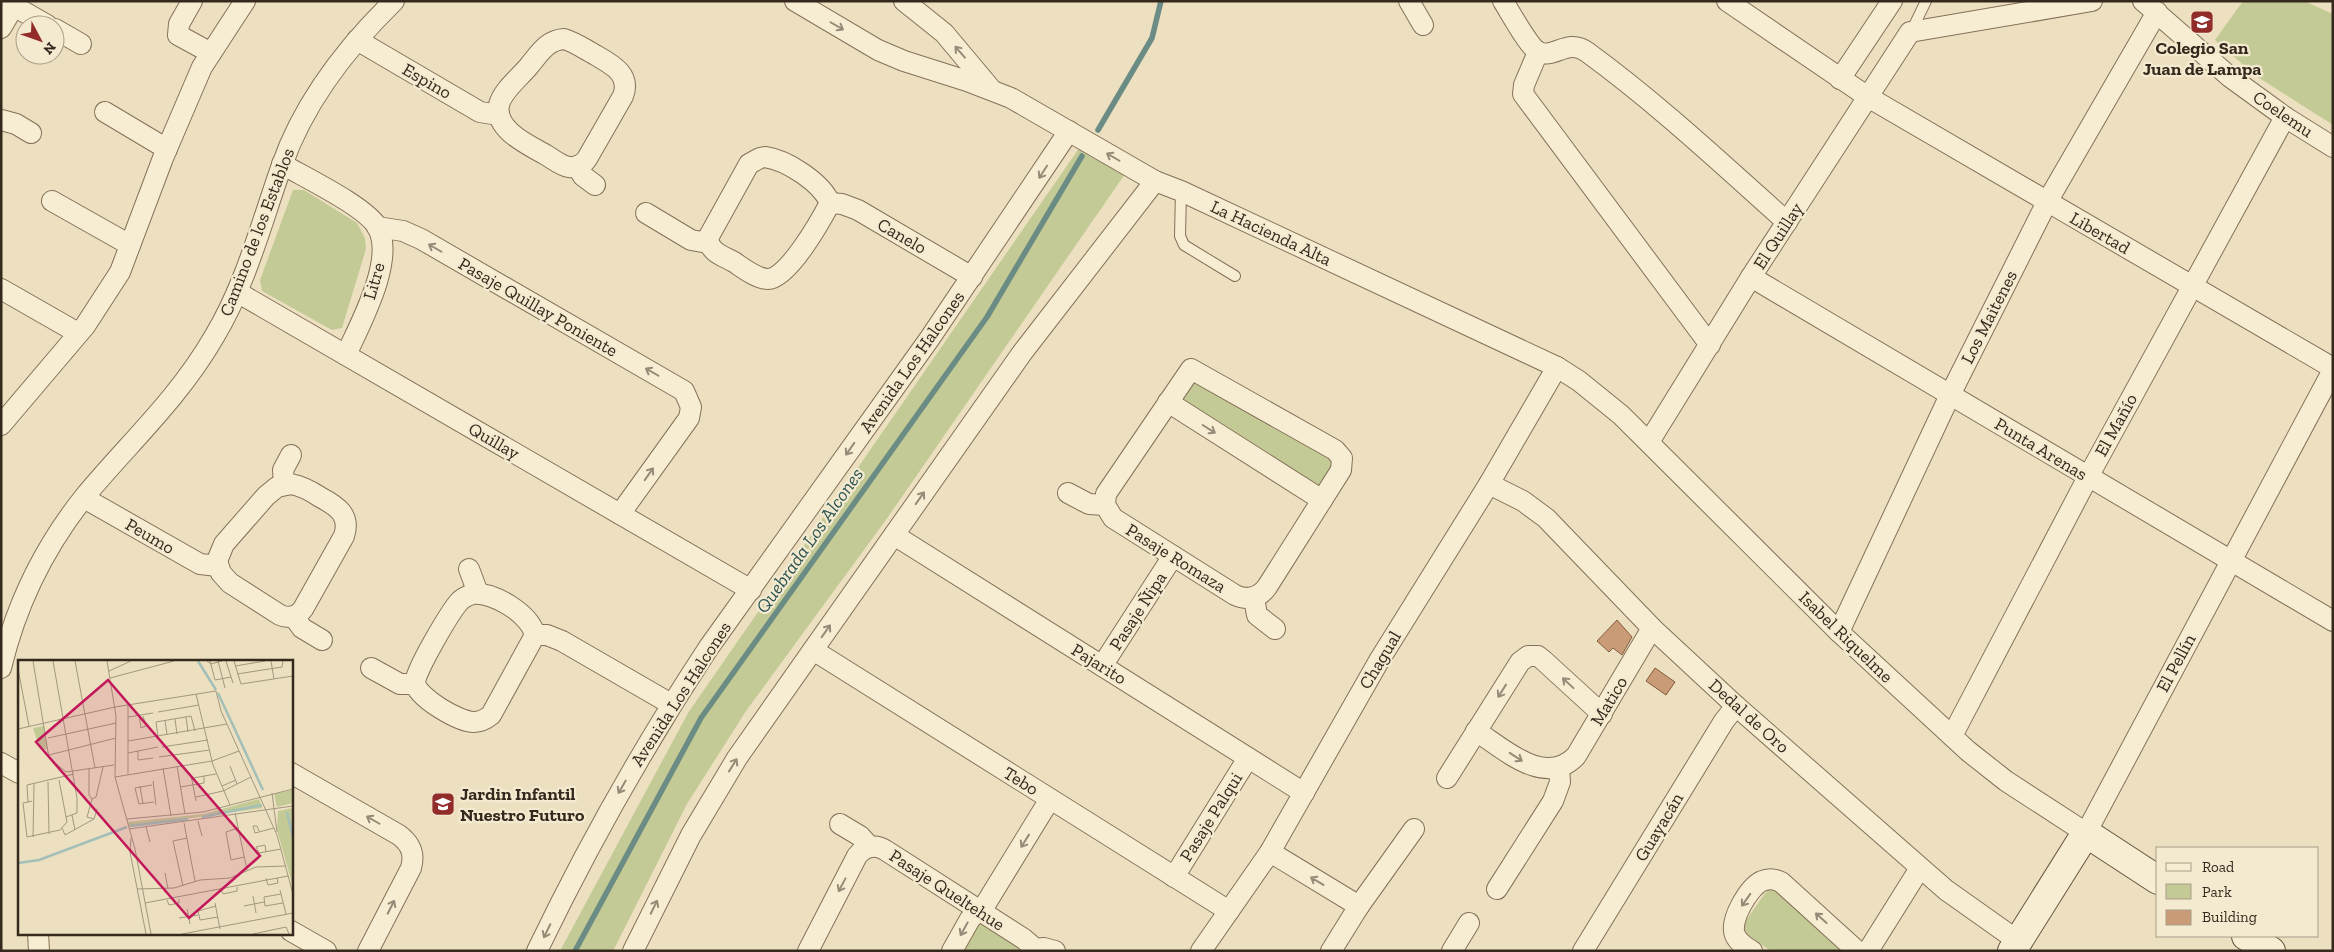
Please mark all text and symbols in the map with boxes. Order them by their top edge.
school or university icon: Colegio San Juan de Lampa [2189,9,2215,35]
north arrow [15,15,65,65]
one-way arrow [829,21,843,31]
place label: Colegio San Juan de Lampa [2143,37,2261,80]
text: N [39,39,59,58]
one-way arrow [955,45,966,58]
street label: Espino [399,58,455,104]
street label: Coelemu [2249,86,2317,142]
street label: Camino de los Establos [215,145,299,319]
one-way arrow [1106,151,1121,161]
one-way arrow [1037,165,1048,179]
street label: La Hacienda Alta [1207,195,1335,271]
street label: El Quillay [1748,198,1808,273]
street label: Libertad [2066,207,2134,259]
street label: Canelo [873,213,931,259]
one-way arrow [429,242,443,252]
street label: Pasaje Quillay Poniente [454,252,622,362]
street label: Litre [358,260,390,302]
street label: Los Maitenes [1956,266,2022,368]
street label: Avenida Los Halcones [855,287,969,437]
one-way arrow [646,367,660,377]
street label: El Mañío [2090,390,2142,460]
street label: Punta Arenas [1991,413,2091,485]
street label: Quillay [464,418,524,465]
one-way arrow [1202,424,1216,434]
one-way arrow [845,442,856,456]
water label: Quebrada Los Alcones [751,463,868,617]
one-way arrow [644,468,654,482]
one-way arrow [915,492,925,506]
street label: Peumo [121,513,179,559]
street label: Pasaje Romaza [1122,518,1230,598]
street label: Pasaje Ñipa [1104,567,1172,654]
street label: Isabel Riquelme [1794,587,1898,687]
street label: Avenida Los Halcones [626,617,736,771]
one-way arrow [821,625,831,639]
street label: Chagual [1354,627,1406,693]
street label: El Pellín [2152,630,2201,696]
street label: Pajarito [1067,639,1131,689]
inset map [18,660,292,934]
street label: Matico [1586,672,1632,730]
street label: Dedal de Oro [1704,674,1794,758]
one-way arrow [1562,677,1574,689]
one-way arrow [1497,683,1507,697]
one-way arrow [1508,752,1522,762]
one-way arrow [728,758,738,772]
street label: Tebo [999,762,1043,800]
street label: Pasaje Palqui [1175,768,1247,866]
one-way arrow [616,779,626,793]
place label: Jardin Infantil Nuestro Futuro [460,783,585,826]
street label: Guayacán [1630,788,1688,865]
school or university icon: Jardin Infantil Nuestro Futuro [430,791,456,817]
one-way arrow [367,815,381,825]
one-way arrow [1019,833,1029,847]
street label: Pasaje Queltehue [885,845,1009,935]
legend [2156,847,2319,937]
text: Road [2202,858,2235,876]
one-way arrow [1311,876,1325,886]
one-way arrow [837,877,846,892]
text: Park [2202,883,2232,901]
one-way arrow [1741,893,1751,907]
one-way arrow [386,900,396,915]
one-way arrow [650,900,660,915]
text: Building [2202,908,2257,926]
one-way arrow [1815,912,1828,924]
one-way arrow [959,922,969,937]
one-way arrow [542,923,551,938]

